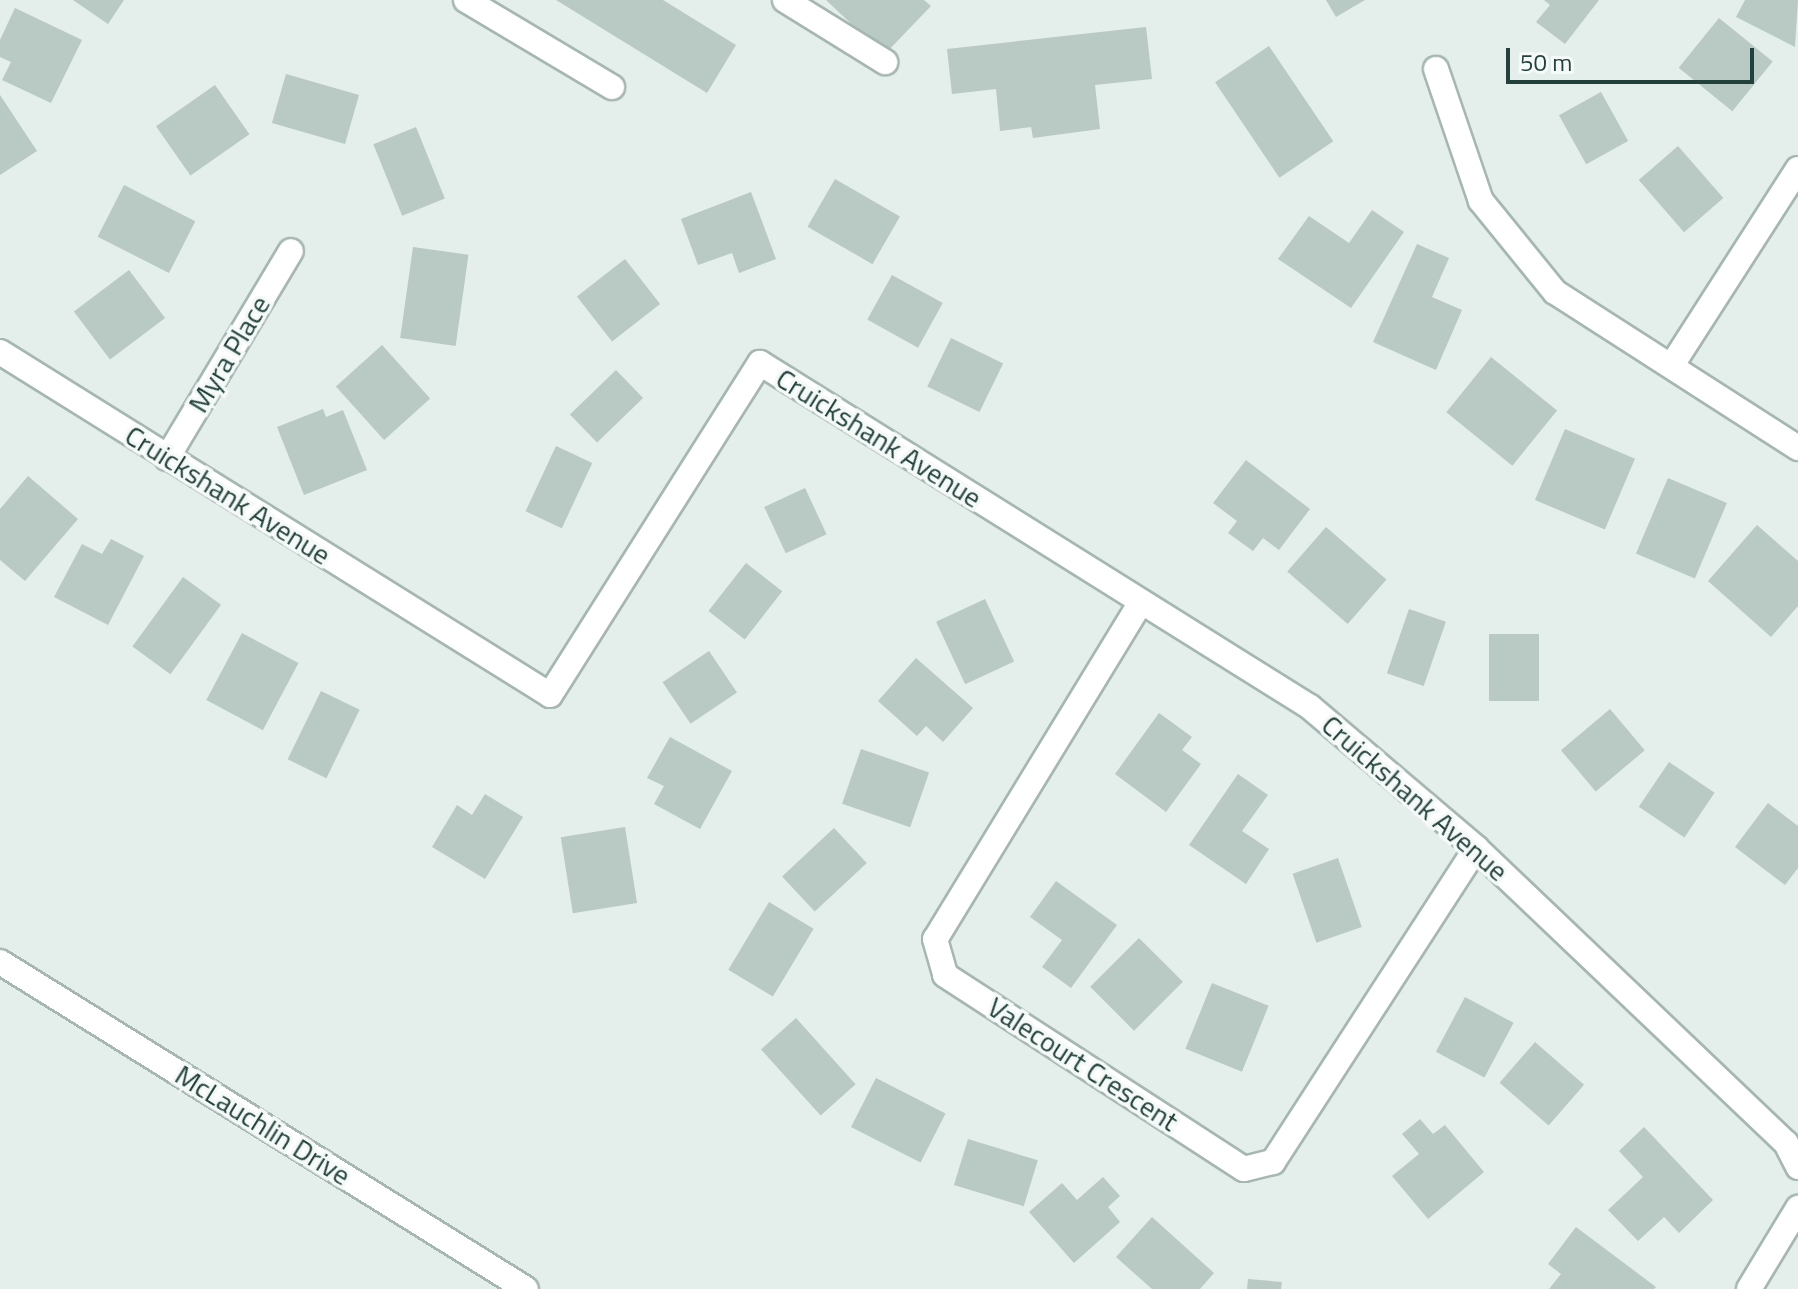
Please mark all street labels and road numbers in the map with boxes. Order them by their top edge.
street label: Myra Place [181,290,277,418]
street label: Cruickshank Avenue [770,361,988,515]
street label: Cruickshank Avenue [119,418,337,572]
street label: Cruickshank Avenue [1315,708,1515,888]
street label: Valecourt Crescent [982,990,1184,1138]
street label: McLauchlin Drive [169,1058,357,1192]

